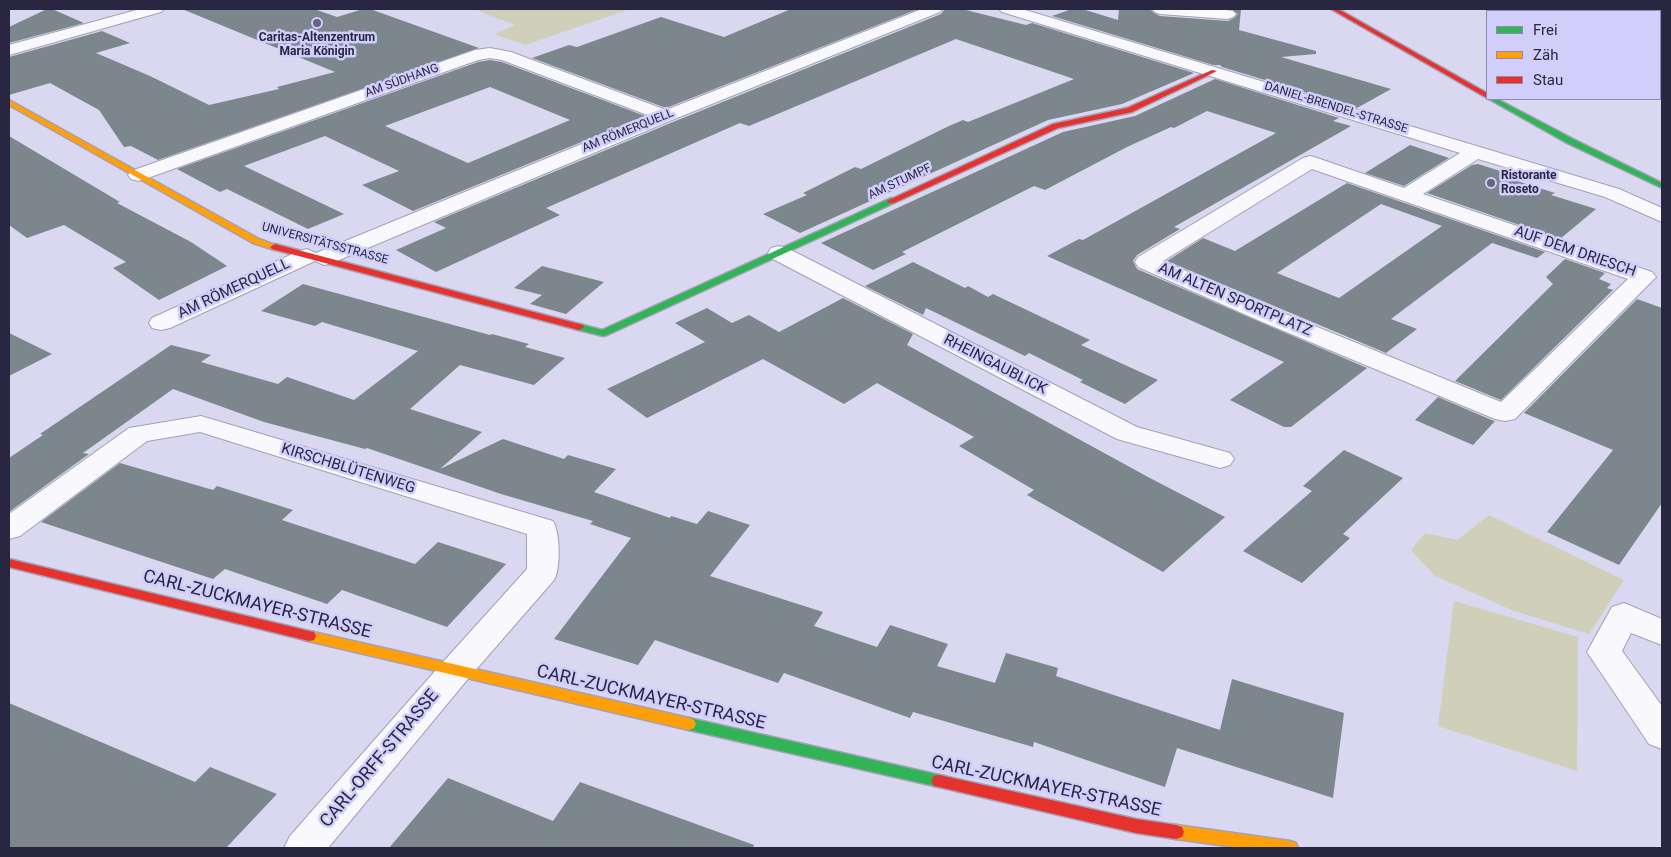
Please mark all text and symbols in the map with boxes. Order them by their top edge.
legend [1486,10,1661,100]
marker: Caritas-Altenzentrum Maria Königin [311,17,323,29]
text: Frei [1533,21,1558,39]
place label: Caritas-Altenzentrum Maria Königin [259,31,375,59]
text: Zäh [1533,46,1558,64]
street label: AM SÜDHANG [363,61,441,101]
text: Stau [1533,71,1563,89]
street label: DANIEL-BRENDEL-STRASSE [1263,79,1409,137]
street label: AM RÖMERQUELL [580,106,676,156]
street label: AM STUMPF [866,161,934,203]
place label: Ristorante Roseto [1501,169,1557,197]
marker: Ristorante Roseto [1485,177,1497,189]
street label: UNIVERSITÄTSSTRASSE [260,220,390,268]
street label: AUF DEM DRIESCH [1512,223,1638,281]
street label: AM RÖMERQUELL [175,255,293,323]
street label: AM ALTEN SPORTPLATZ [1155,259,1315,341]
street label: RHEINGAUBLICK [940,331,1050,399]
street label: KIRSCHBLÜTENWEG [279,440,417,498]
street label: CARL-ZUCKMAYER-STRASSE [141,566,373,644]
street label: CARL-ZUCKMAYER-STRASSE [534,661,768,735]
street label: CARL-ORFF-STRASSE [316,686,444,832]
street label: CARL-ZUCKMAYER-STRASSE [929,752,1163,822]

